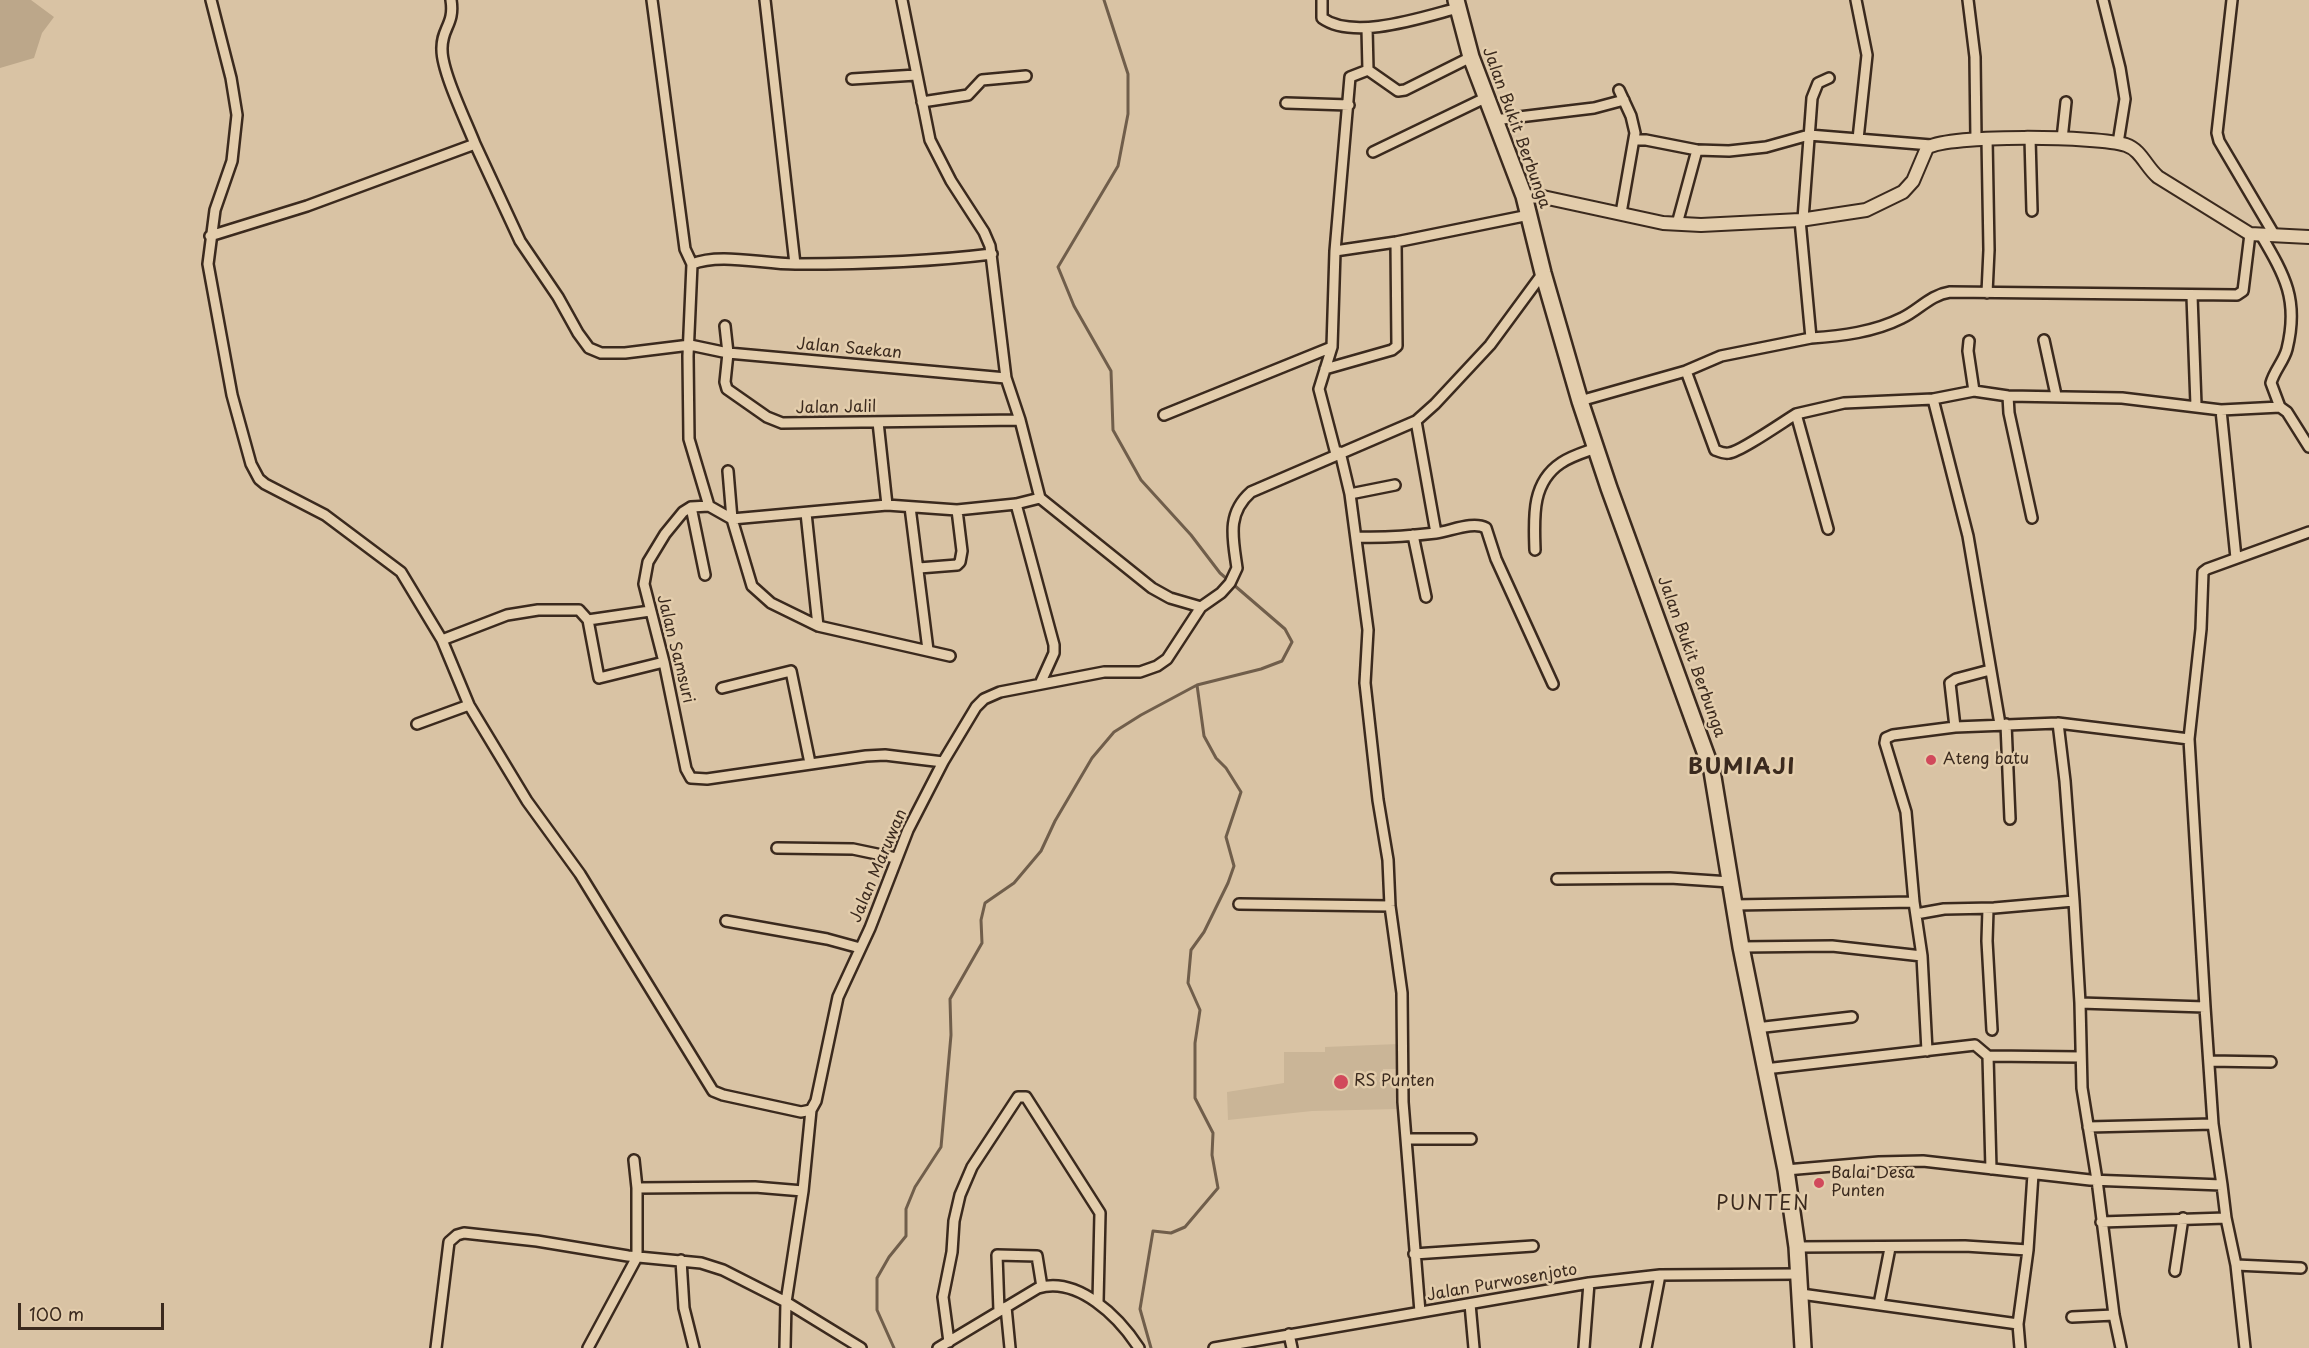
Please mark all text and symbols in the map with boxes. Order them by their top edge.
street label: Jalan Bukit Berbunga [1478,45,1554,211]
street label: Jalan Saekan [796,335,902,363]
street label: Jalan Jalil [795,398,877,418]
street label: Jalan Bukit Berbunga [1653,574,1729,740]
street label: Jalan Samsuri [652,593,698,705]
place label: Ateng batu [1943,750,2029,770]
marker: Ateng batu [1924,753,1938,767]
district label: BUMIAJI [1688,755,1796,781]
street label: Jalan Maruwan [846,806,912,926]
place label: RS Punten [1354,1072,1435,1092]
marker: RS Punten [1332,1073,1350,1091]
place label: Balai Desa Punten [1831,1164,1915,1202]
marker: Balai Desa Punten [1812,1176,1826,1190]
district label: PUNTEN [1716,1192,1810,1216]
street label: Jalan Purwosenjoto [1425,1260,1579,1306]
scale bar [21,1291,166,1329]
text: 100 m [29,1300,84,1327]

